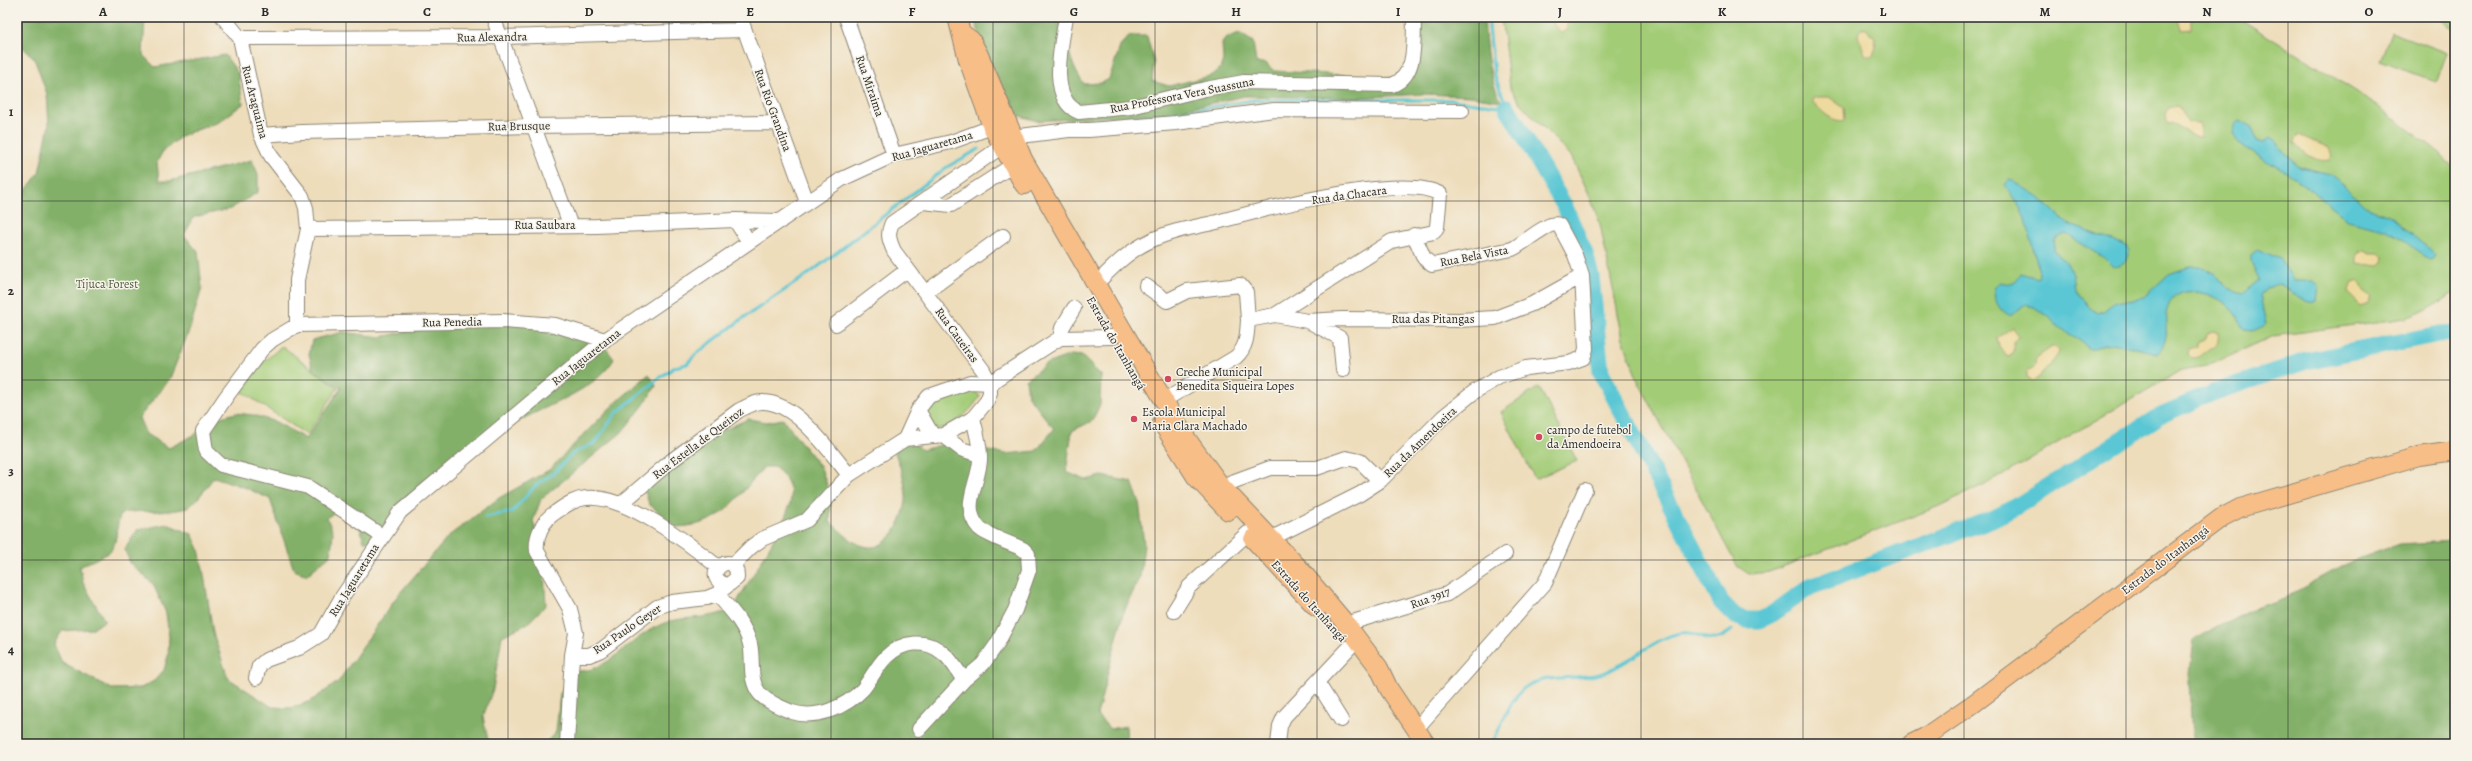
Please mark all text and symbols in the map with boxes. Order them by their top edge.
text: A [98,3,108,20]
text: B [261,3,269,20]
text: C [423,3,431,20]
text: D [584,3,594,20]
text: E [746,3,754,20]
text: F [909,3,916,20]
text: G [1070,3,1078,20]
text: H [1231,3,1241,20]
text: I [1396,3,1401,20]
text: J [1558,3,1562,20]
text: K [1718,3,1727,20]
text: L [1880,3,1887,20]
text: M [2040,3,2051,20]
text: N [2202,3,2212,20]
text: O [2365,3,2374,20]
street label: Rua Alexandra [457,28,528,46]
street label: Rua Miraima [852,53,888,119]
street label: Rua Araguaima [238,64,272,141]
street label: Rua Rio Grandina [751,66,795,154]
street label: Rua Professora Vera Suassuna [1109,73,1256,117]
text: 1 [9,103,14,120]
street label: Rua Brusque [488,117,550,135]
street label: Rua Jaguaretama [890,127,975,165]
street label: Rua da Chacara [1310,182,1388,208]
street label: Rua Saubara [514,217,576,233]
street label: Rua Bela Vista [1438,241,1510,270]
park label: Tijuca Forest [76,276,138,292]
text: 2 [8,282,15,299]
street label: Estrada do Itanhangá [1083,293,1150,393]
street label: Rua Caueiras [932,304,983,366]
street label: Rua das Pitangas [1392,311,1475,327]
street label: Rua Penedia [422,313,483,331]
street label: Rua Jaguaretama [548,325,624,389]
place label: Creche Municipal Benedita Siqueira Lopes [1176,364,1294,394]
marker: Creche Municipal Benedita Siqueira Lopes [1163,374,1173,384]
street label: Rua Estella de Queiroz [649,403,747,483]
street label: Rua da Amendoeira [1380,403,1460,481]
place label: Escola Municipal Maria Clara Machado [1142,404,1247,434]
marker: Escola Municipal Maria Clara Machado [1129,414,1139,424]
place label: campo de futebol da Amendoeira [1547,422,1631,452]
marker: campo de futebol da Amendoeira [1534,432,1544,442]
text: 3 [8,462,14,479]
street label: Estrada do Itanhangá [2118,522,2212,598]
street label: Rua Jaguaretama [325,540,383,620]
street label: Estrada do Itanhangá [1268,556,1351,646]
street label: Rua 3917 [1408,583,1453,613]
street label: Rua Paulo Geyer [590,600,665,658]
text: 4 [8,641,14,658]

